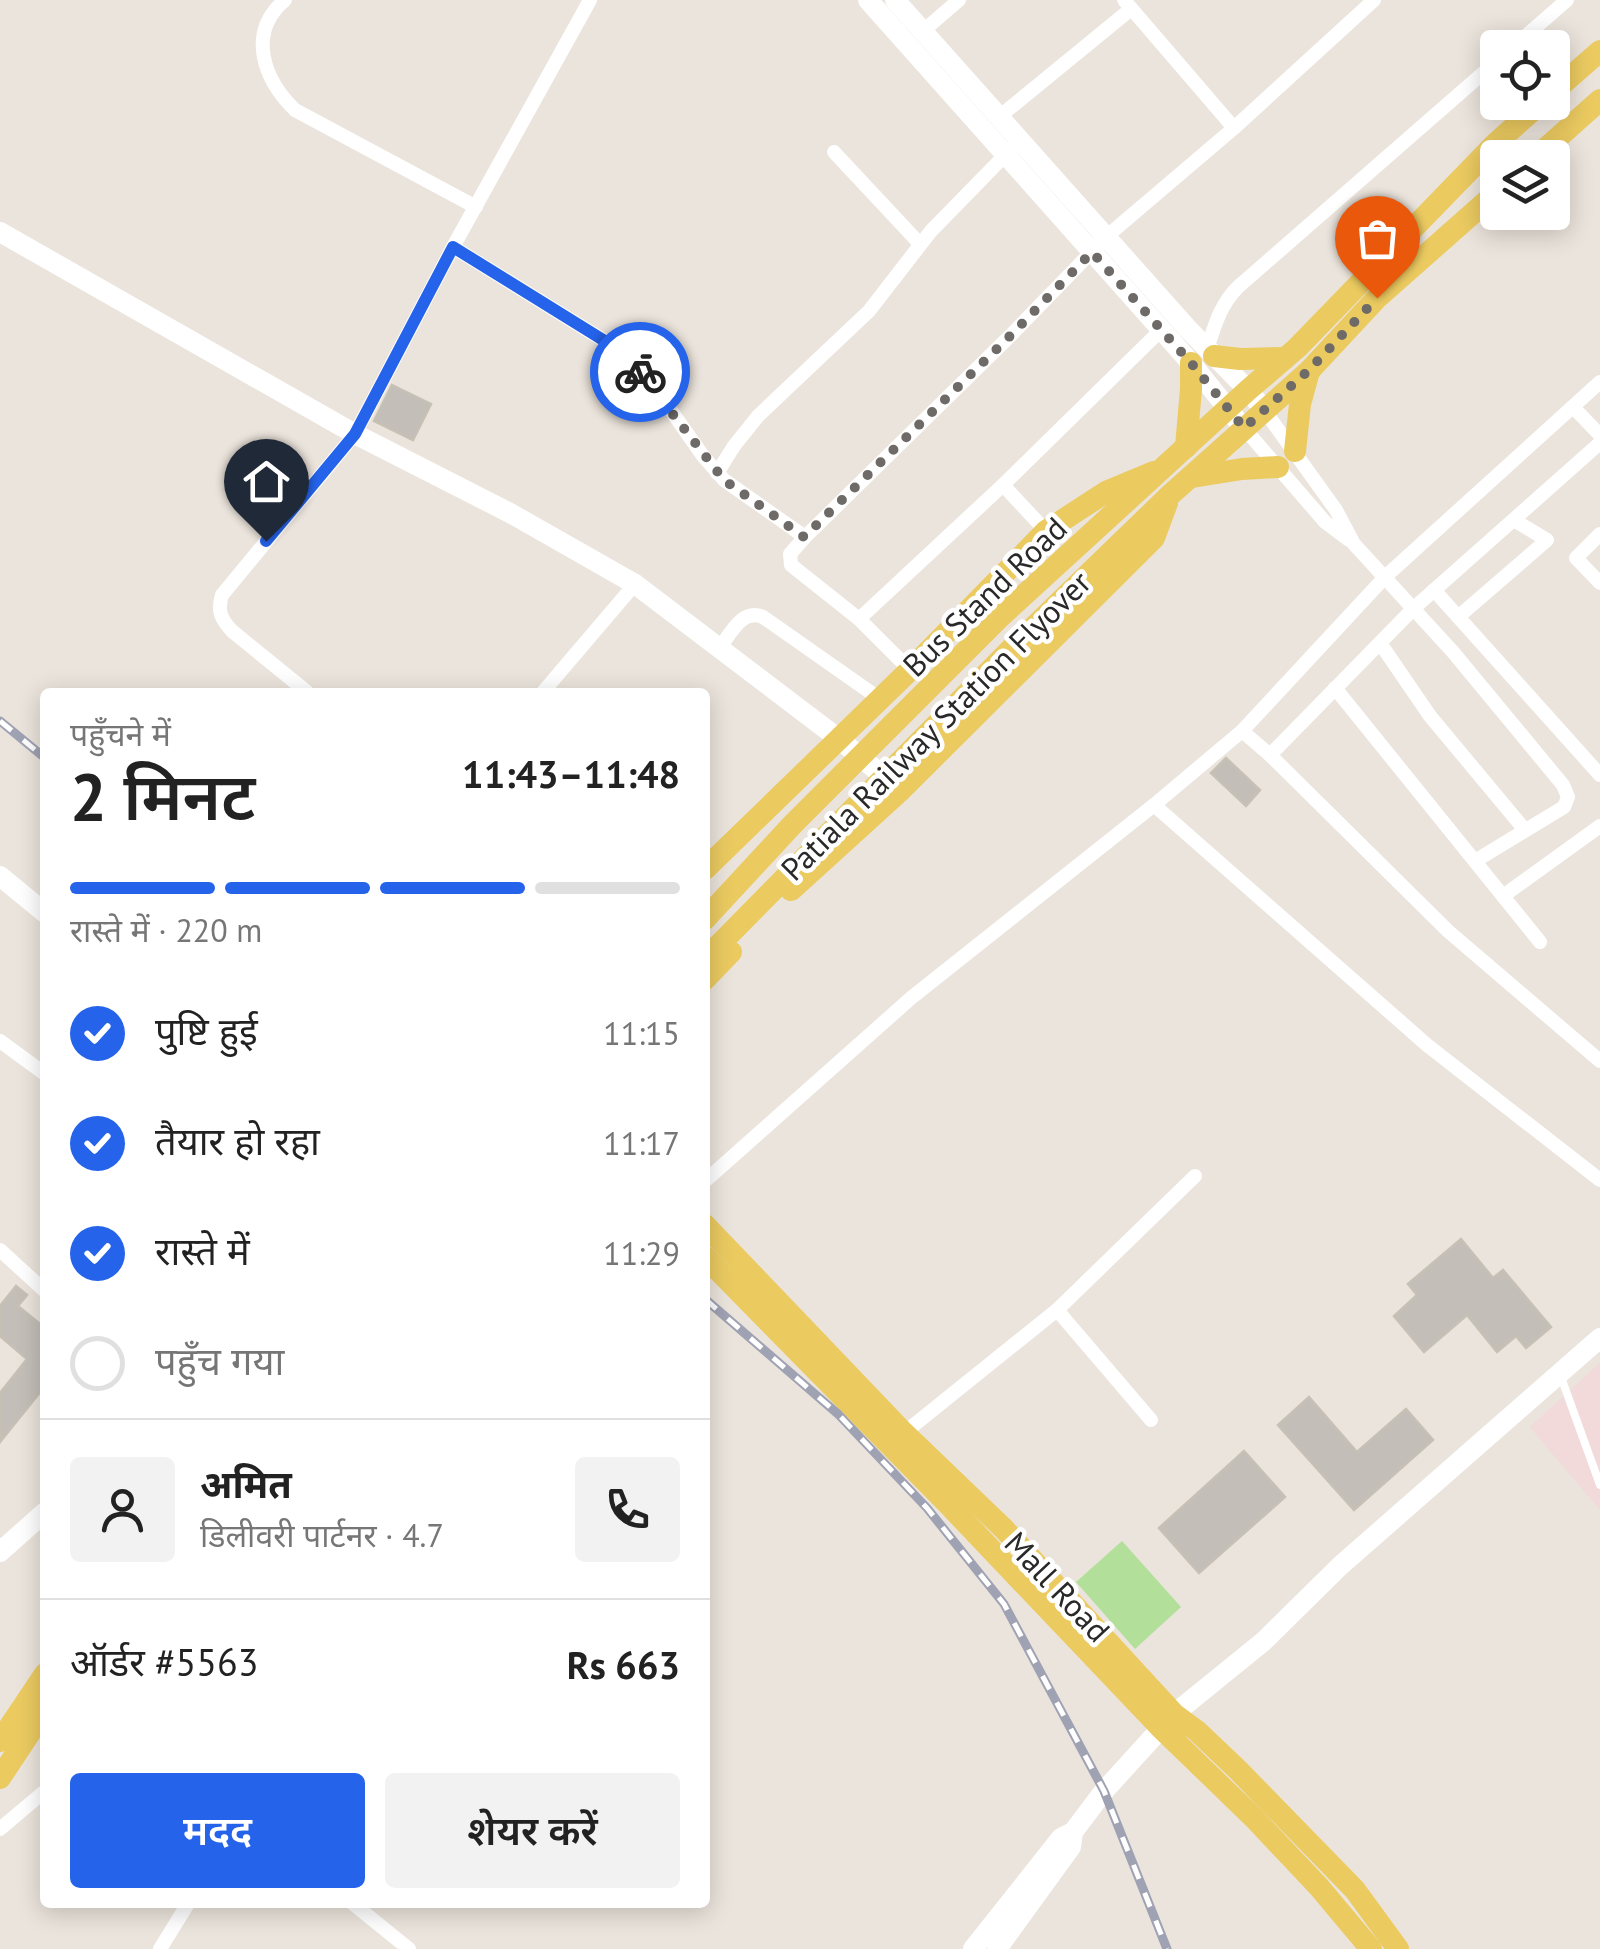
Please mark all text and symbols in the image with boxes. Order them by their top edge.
map controls [1480,30,1570,230]
button: locate [1480,30,1570,120]
button: layers [1480,140,1570,230]
pin [1335,196,1420,299]
icon: bag [1350,211,1405,266]
courier [590,322,690,422]
icon: bike [613,345,668,400]
pin [224,439,309,542]
icon: home [239,454,294,509]
street label: Bus Stand Road [893,507,1075,685]
street label: Patiala Railway Station Flyover [771,561,1099,889]
text: पहुँचने में [70,713,171,755]
text: 11:43–11:48 [462,749,680,798]
text: 2 मिनट [70,754,255,838]
text: रास्ते में · 220 m [70,909,262,951]
icon: check [70,1006,125,1061]
text: पुष्टि हुई [155,1006,258,1055]
text: 11:15 [603,1012,680,1054]
icon: check [70,1116,125,1171]
text: तैयार हो रहा [155,1116,320,1165]
text: 11:17 [603,1122,680,1164]
icon: check [70,1226,125,1281]
text: रास्ते में [155,1226,250,1275]
text: 11:29 [603,1232,680,1274]
text: पहुँच गया [155,1336,284,1385]
button: person [70,1457,175,1562]
button: phone [575,1457,680,1562]
text: अमित [200,1459,292,1508]
text: डिलीवरी पार्टनर · 4.7 [200,1514,444,1556]
street label: Mall Road [996,1522,1120,1650]
text: ऑर्डर #5563 [70,1637,258,1686]
text: Rs 663 [567,1640,680,1689]
button: मदद [70,1773,365,1888]
button: शेयर करें [385,1773,680,1888]

